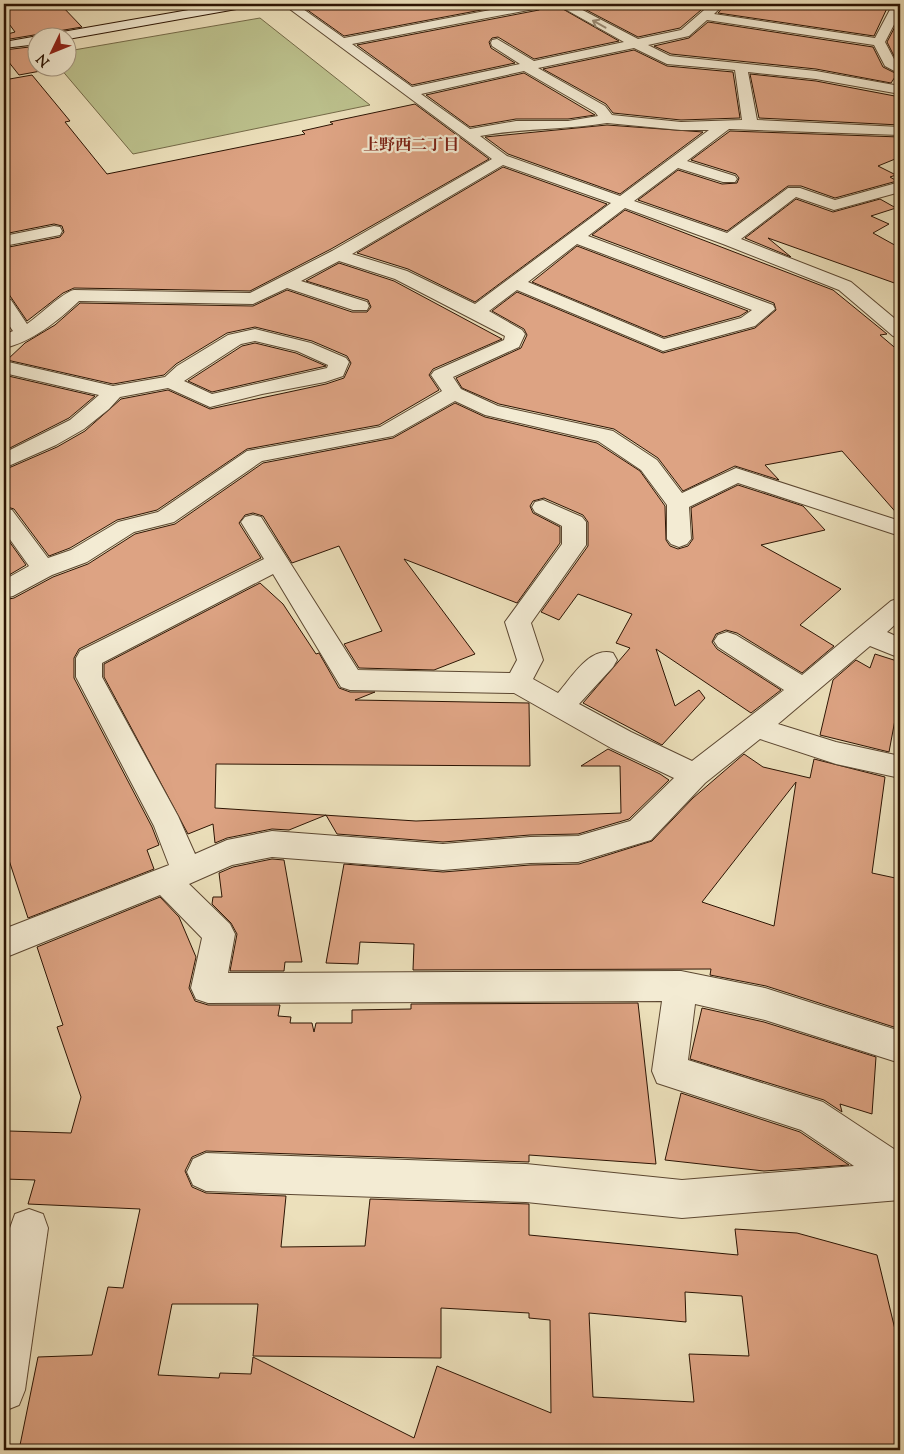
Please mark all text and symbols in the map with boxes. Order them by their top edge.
one-way arrow [592,19,607,28]
north arrow [28,28,78,78]
text: N [33,49,55,70]
district label: 上野西二丁目 [363,135,459,158]

